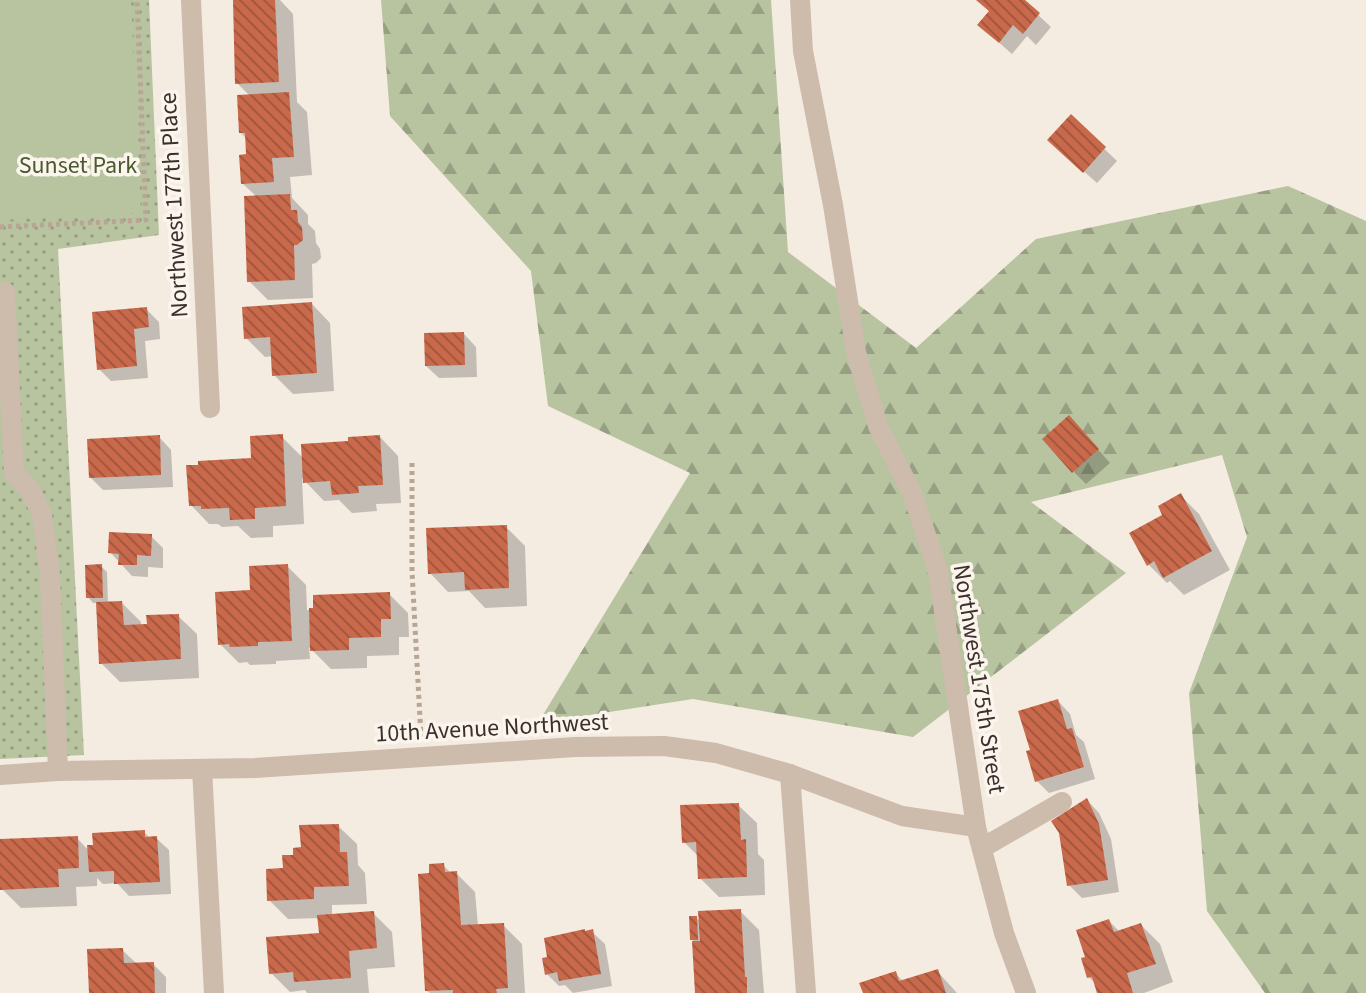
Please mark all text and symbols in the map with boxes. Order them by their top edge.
street label: Northwest 177th Place [151,91,197,319]
park label: Sunset Park [19,148,137,183]
street label: Northwest 175th Street [944,562,1014,796]
street label: 10th Avenue Northwest [375,704,609,752]

